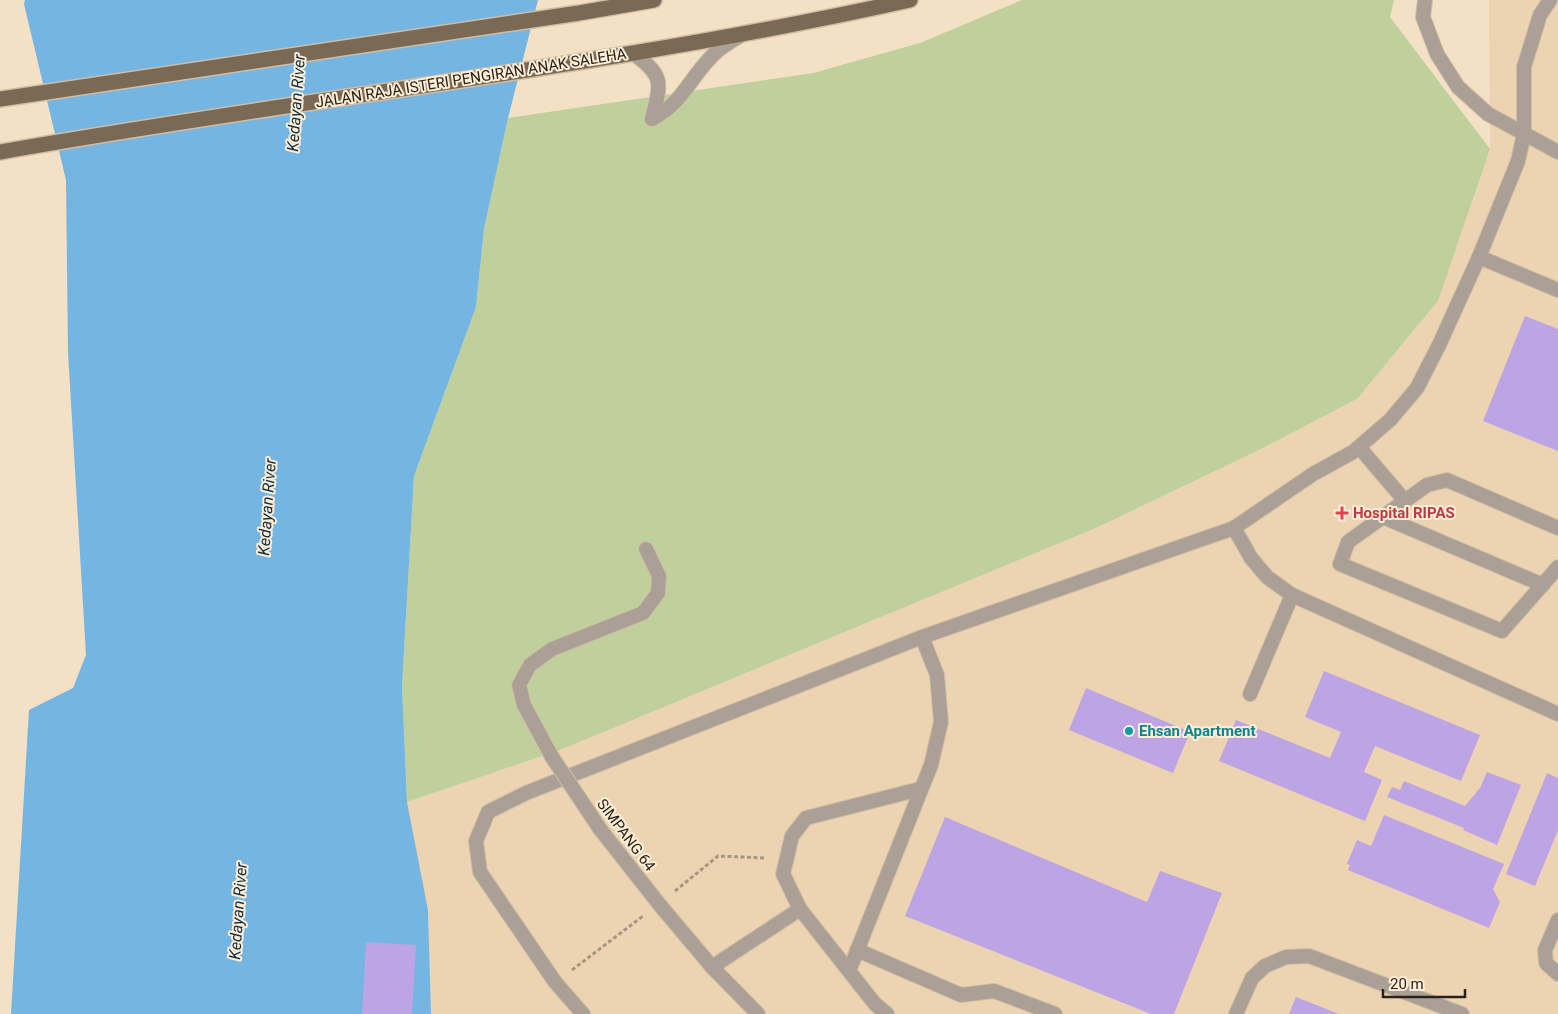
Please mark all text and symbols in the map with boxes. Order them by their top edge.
street label: JALAN RAJA ISTERI PENGIRAN ANAK SALEHA [314,44,628,111]
water label: Kedayan River [283,53,309,152]
water label: Kedayan River [254,457,280,556]
place label: Hospital RIPAS [1353,504,1455,522]
marker: Hospital RIPAS [1335,506,1349,520]
place label: Ehsan Apartment [1139,722,1256,740]
marker: Ehsan Apartment [1123,725,1135,737]
street label: SIMPANG 64 [593,795,659,875]
water label: Kedayan River [225,861,251,960]
scale bar [1383,966,1466,998]
text: 20 m [1390,975,1424,993]

